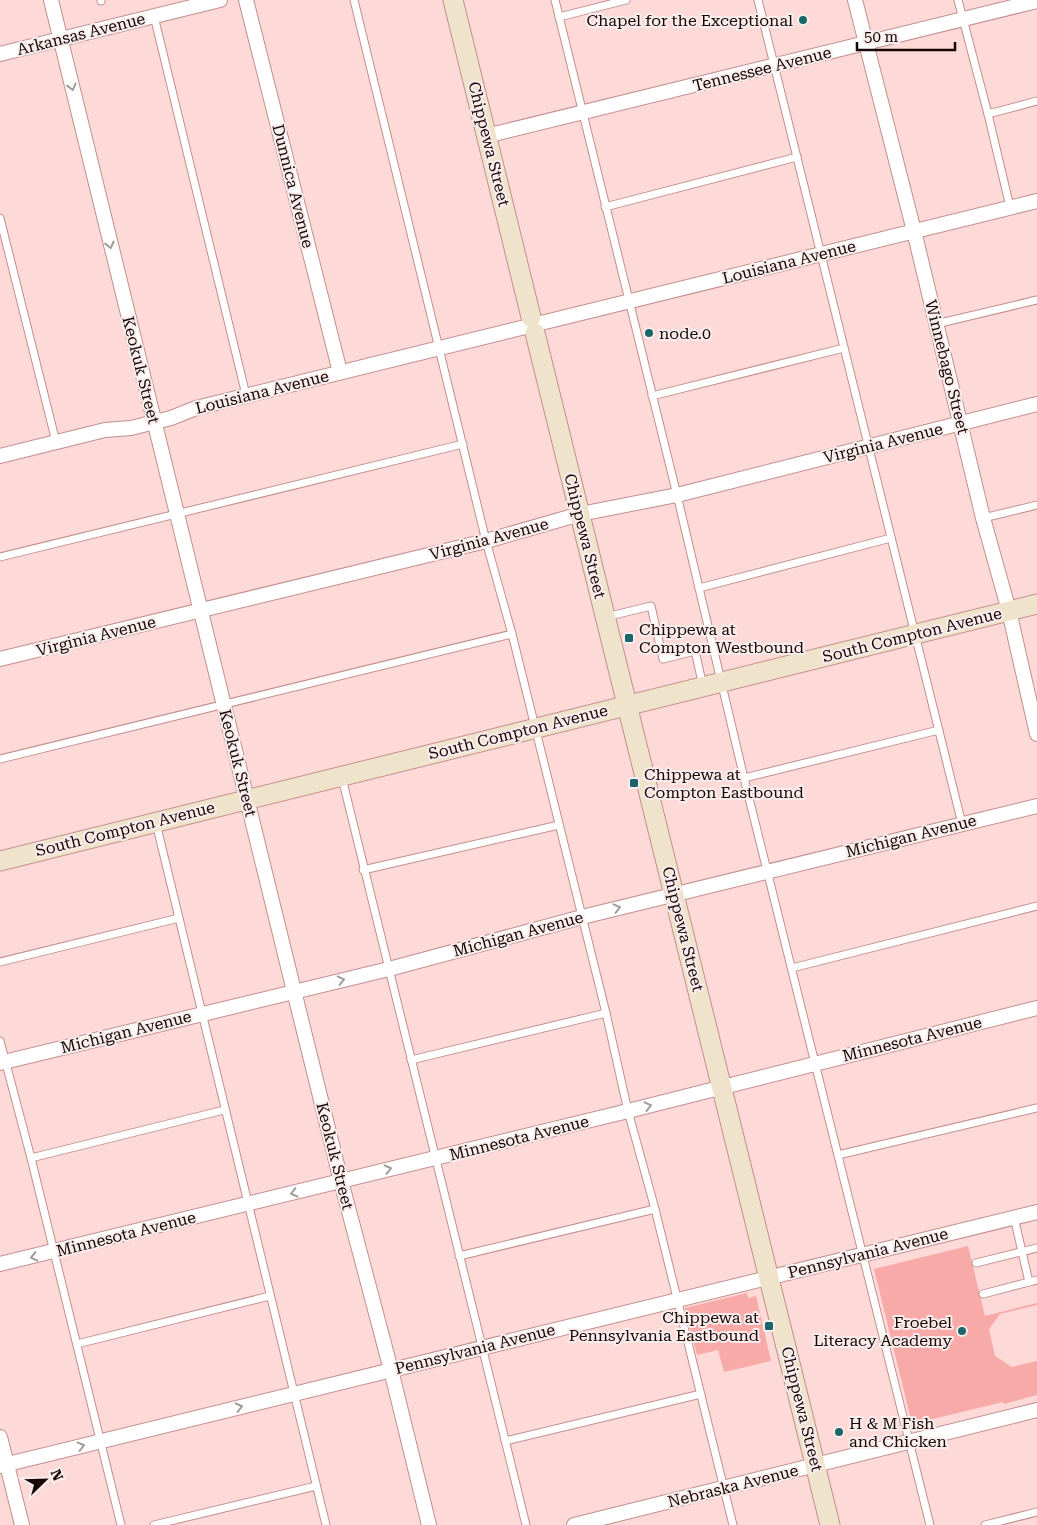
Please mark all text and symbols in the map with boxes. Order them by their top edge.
street label: Arkansas Avenue [15,9,147,59]
place label: Chapel for the Exceptional [586,11,793,30]
marker: Chapel for the Exceptional [797,14,809,26]
scale bar [857,20,954,52]
text: 50 m [864,28,899,46]
street label: Tennessee Avenue [691,43,833,95]
street label: Chippewa Street [464,80,514,208]
one-way arrow [66,82,77,91]
street label: Dunnica Avenue [268,122,318,250]
street label: Louisiana Avenue [720,236,858,288]
one-way arrow [104,240,115,249]
street label: Winnebago Street [921,298,973,436]
street label: Keokuk Street [118,314,164,426]
place label: node.0 [659,324,711,343]
marker: node.0 [643,327,655,339]
street label: Louisiana Avenue [193,366,331,418]
street label: Virginia Avenue [821,419,945,467]
street label: Chippewa Street [560,472,610,600]
street label: Virginia Avenue [427,514,551,564]
street label: South Compton Avenue [820,603,1004,666]
street label: Virginia Avenue [34,612,158,660]
place label: Chippewa at Compton Westbound [639,620,804,657]
marker: Chippewa at Compton Westbound [623,632,635,644]
street label: South Compton Avenue [426,700,610,763]
street label: Keokuk Street [215,707,261,819]
place label: Chippewa at Compton Eastbound [644,765,804,802]
marker: Chippewa at Compton Eastbound [628,777,640,789]
street label: South Compton Avenue [33,797,217,860]
street label: Michigan Avenue [844,811,979,861]
street label: Chippewa Street [658,865,708,993]
one-way arrow [612,903,621,914]
street label: Michigan Avenue [451,907,585,961]
one-way arrow [337,975,346,986]
street label: Michigan Avenue [59,1007,194,1057]
street label: Minnesota Avenue [840,1012,984,1066]
street label: Keokuk Street [312,1100,358,1212]
one-way arrow [644,1101,653,1112]
street label: Minnesota Avenue [447,1111,591,1165]
one-way arrow [384,1164,393,1175]
one-way arrow [289,1187,298,1198]
street label: Minnesota Avenue [54,1207,198,1261]
street label: Pennsylvania Avenue [786,1224,950,1282]
one-way arrow [30,1251,38,1262]
place label: Chippewa at Pennsylvania Eastbound [569,1308,759,1345]
place label: Froebel Literacy Academy [813,1313,953,1350]
street label: Pennsylvania Avenue [393,1320,557,1378]
marker: Chippewa at Pennsylvania Eastbound [763,1320,775,1332]
marker: Froebel Literacy Academy [956,1325,968,1337]
street label: Chippewa Street [777,1345,827,1473]
one-way arrow [235,1402,244,1413]
place label: H & M Fish and Chicken [849,1414,947,1451]
marker: H & M Fish and Chicken [833,1426,845,1438]
one-way arrow [77,1441,86,1452]
north arrow [20,1455,70,1505]
street label: Nebraska Avenue [666,1461,800,1511]
text: N [47,1467,67,1483]

